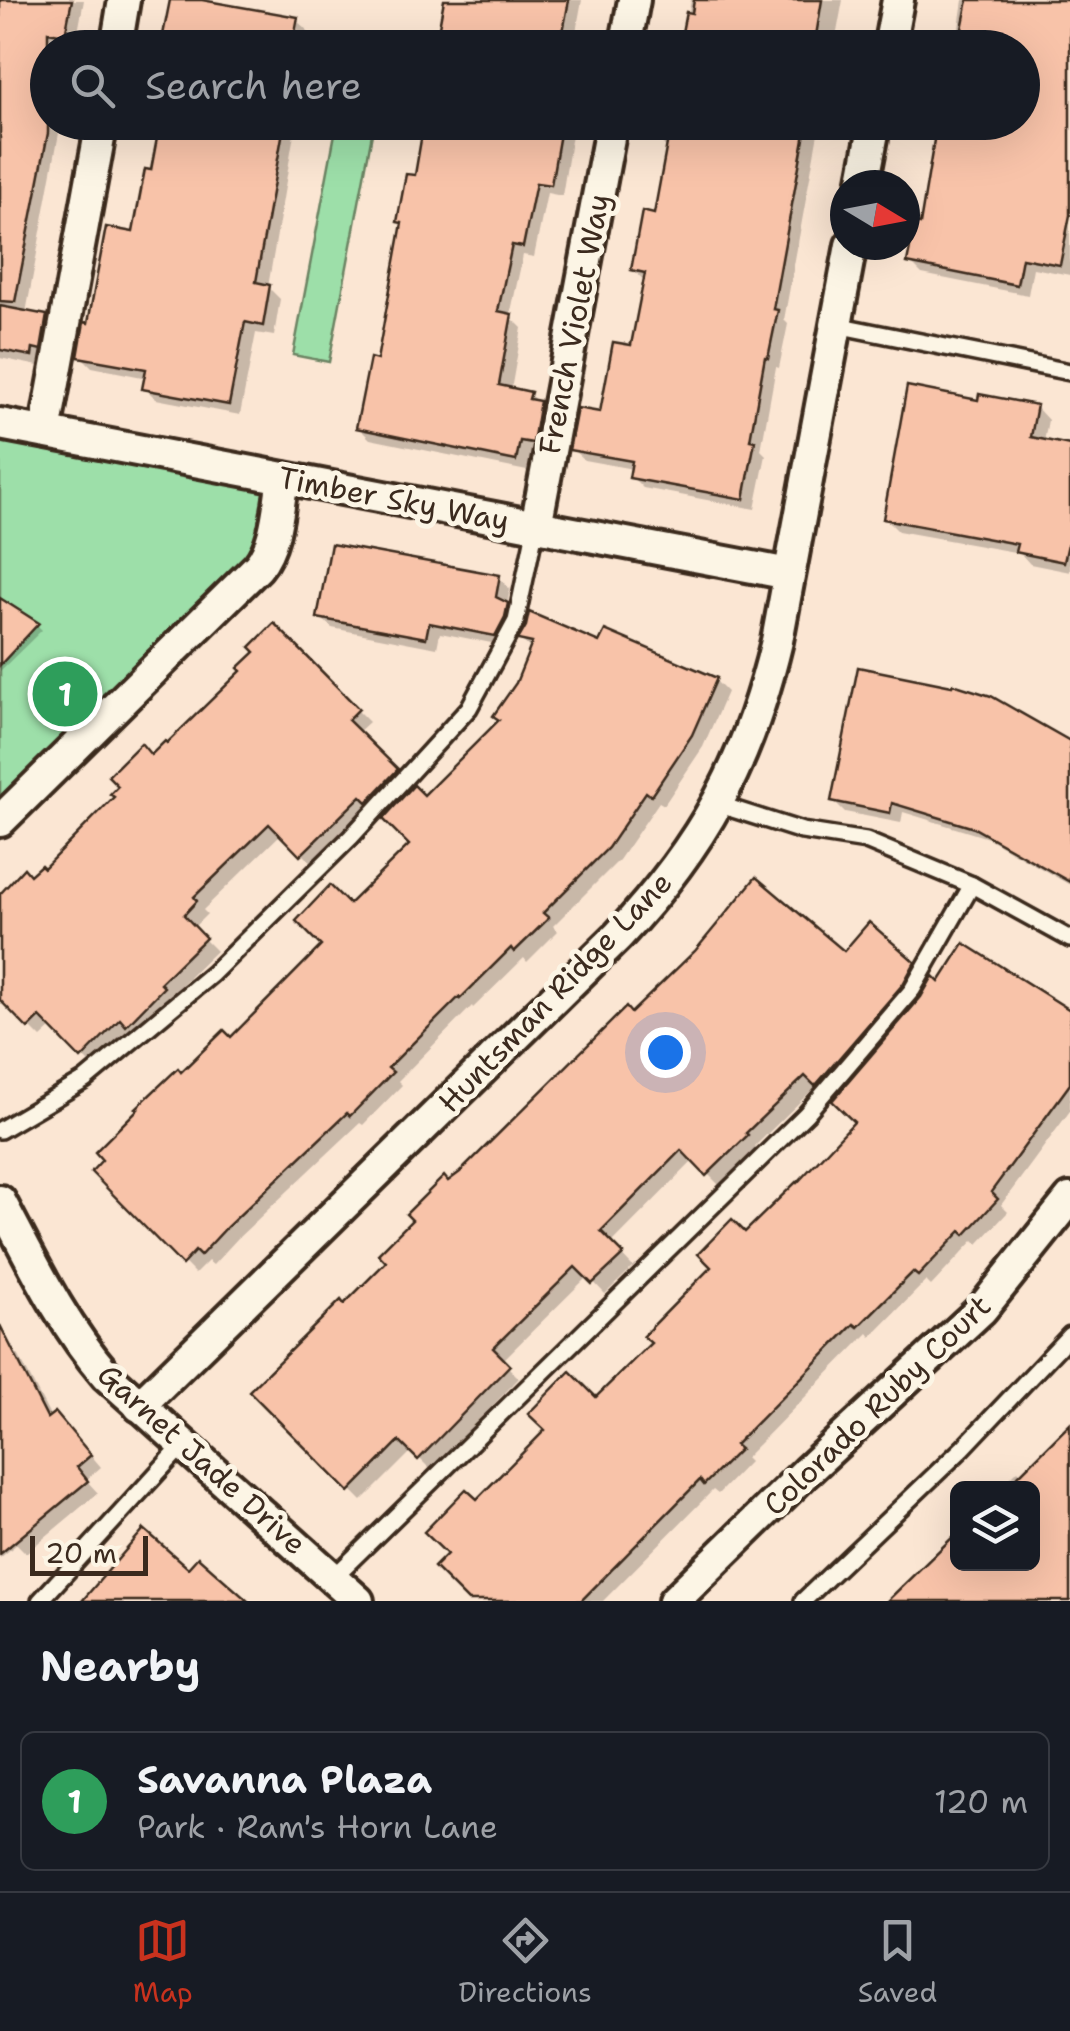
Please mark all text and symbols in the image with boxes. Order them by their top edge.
search box [30,30,1040,140]
icon: search [65,58,120,113]
text: Search here [145,60,362,111]
north arrow [830,170,920,260]
street label: French Violet Way [529,190,619,458]
street label: Timber Sky Way [275,457,513,541]
pin: 1 [32,656,98,732]
street label: Huntsman Ridge Lane [429,863,681,1121]
your location [640,1027,691,1078]
street label: Colorado Ruby Court [754,1286,1000,1524]
street label: Garnet Jade Drive [89,1354,315,1564]
map controls [950,1481,1040,1571]
button: layers [950,1481,1040,1571]
scale bar [30,1531,148,1576]
text: 20 m [45,1534,117,1572]
text: Nearby [40,1638,200,1694]
text: Savanna Plaza [137,1754,432,1805]
text: 1 [67,1780,82,1823]
text: 120 m [934,1780,1028,1823]
text: Park · Ram's Horn Lane [137,1805,498,1848]
tab: Map [133,1913,193,2011]
tab: Directions [458,1913,592,2011]
tab: Saved [858,1913,937,2011]

